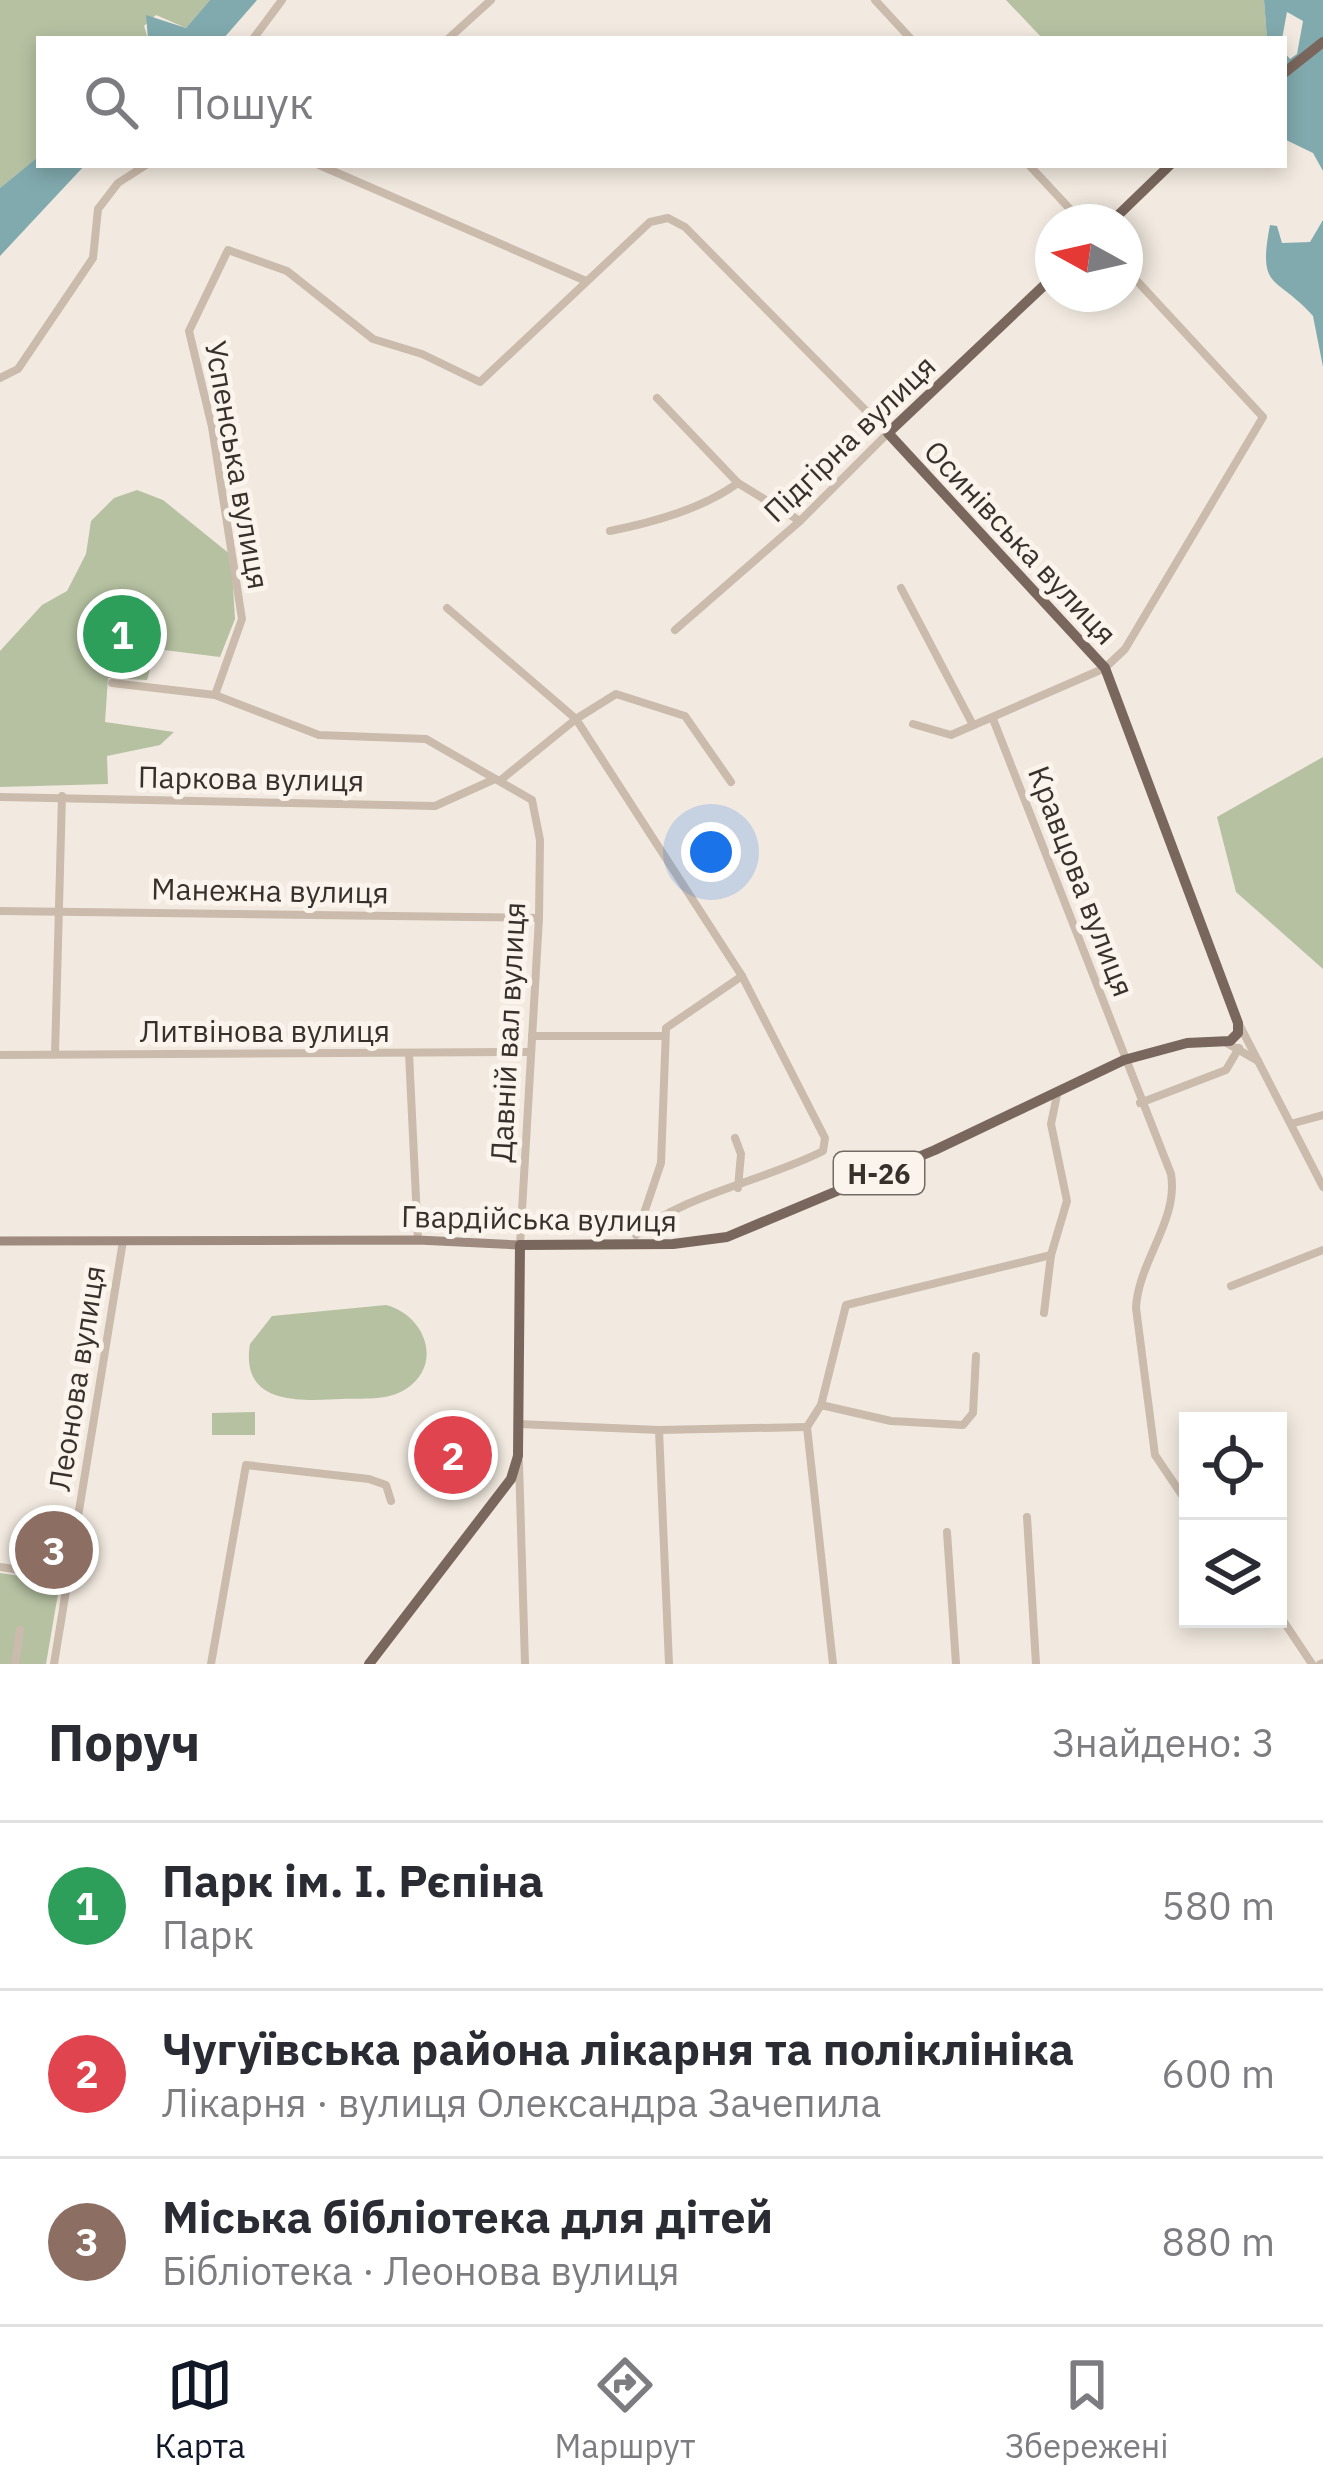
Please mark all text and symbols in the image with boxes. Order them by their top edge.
search box [36,36,1287,168]
icon: search [78,69,144,135]
text: Пошук [174,73,314,131]
north arrow [1035,204,1143,312]
street label: Успенська вулиця [197,338,279,592]
street label: Підгірна вулиця [755,346,943,530]
street label: Осинівська вулиця [916,432,1126,652]
pin: 1 [83,589,161,679]
street label: Паркова вулиця [137,757,365,799]
street label: Кравцова вулиця [1020,760,1144,1002]
your location [681,822,741,882]
street label: Манежна вулиця [151,868,389,912]
street label: Давній вал вулиця [481,901,533,1163]
street label: Литвінова вулиця [140,1011,390,1050]
road number: Н-26 [834,1152,924,1194]
street label: Гвардійська вулиця [401,1196,677,1240]
street label: Леонова вулиця [39,1263,113,1493]
pin: 2 [414,1410,492,1500]
map controls [1179,1412,1287,1628]
button: locate [1179,1412,1287,1520]
pin: 3 [15,1505,93,1595]
button: layers [1179,1520,1287,1628]
text: Поруч [48,1709,200,1775]
text: Знайдено: 3 [1052,1717,1275,1768]
text: Парк ім. І. Рєпіна [162,1851,544,1909]
text: 1 [75,1880,99,1931]
text: 580 m [1162,1880,1275,1931]
text: Парк [162,1909,254,1960]
text: Чугуївська района лікарня та поліклініка [162,2019,1074,2077]
text: 2 [75,2048,99,2099]
text: 600 m [1162,2048,1275,2099]
text: Лікарня · вулиця Олександра Зачепила [162,2077,881,2128]
text: Міська бібліотека для дітей [162,2187,773,2245]
text: 3 [75,2216,99,2267]
text: 880 m [1162,2216,1275,2267]
text: Бібліотека · Леонова вулиця [162,2245,680,2296]
tab: Карта [155,2352,245,2467]
tab: Маршрут [554,2352,696,2467]
tab: Збережені [1005,2352,1168,2467]

